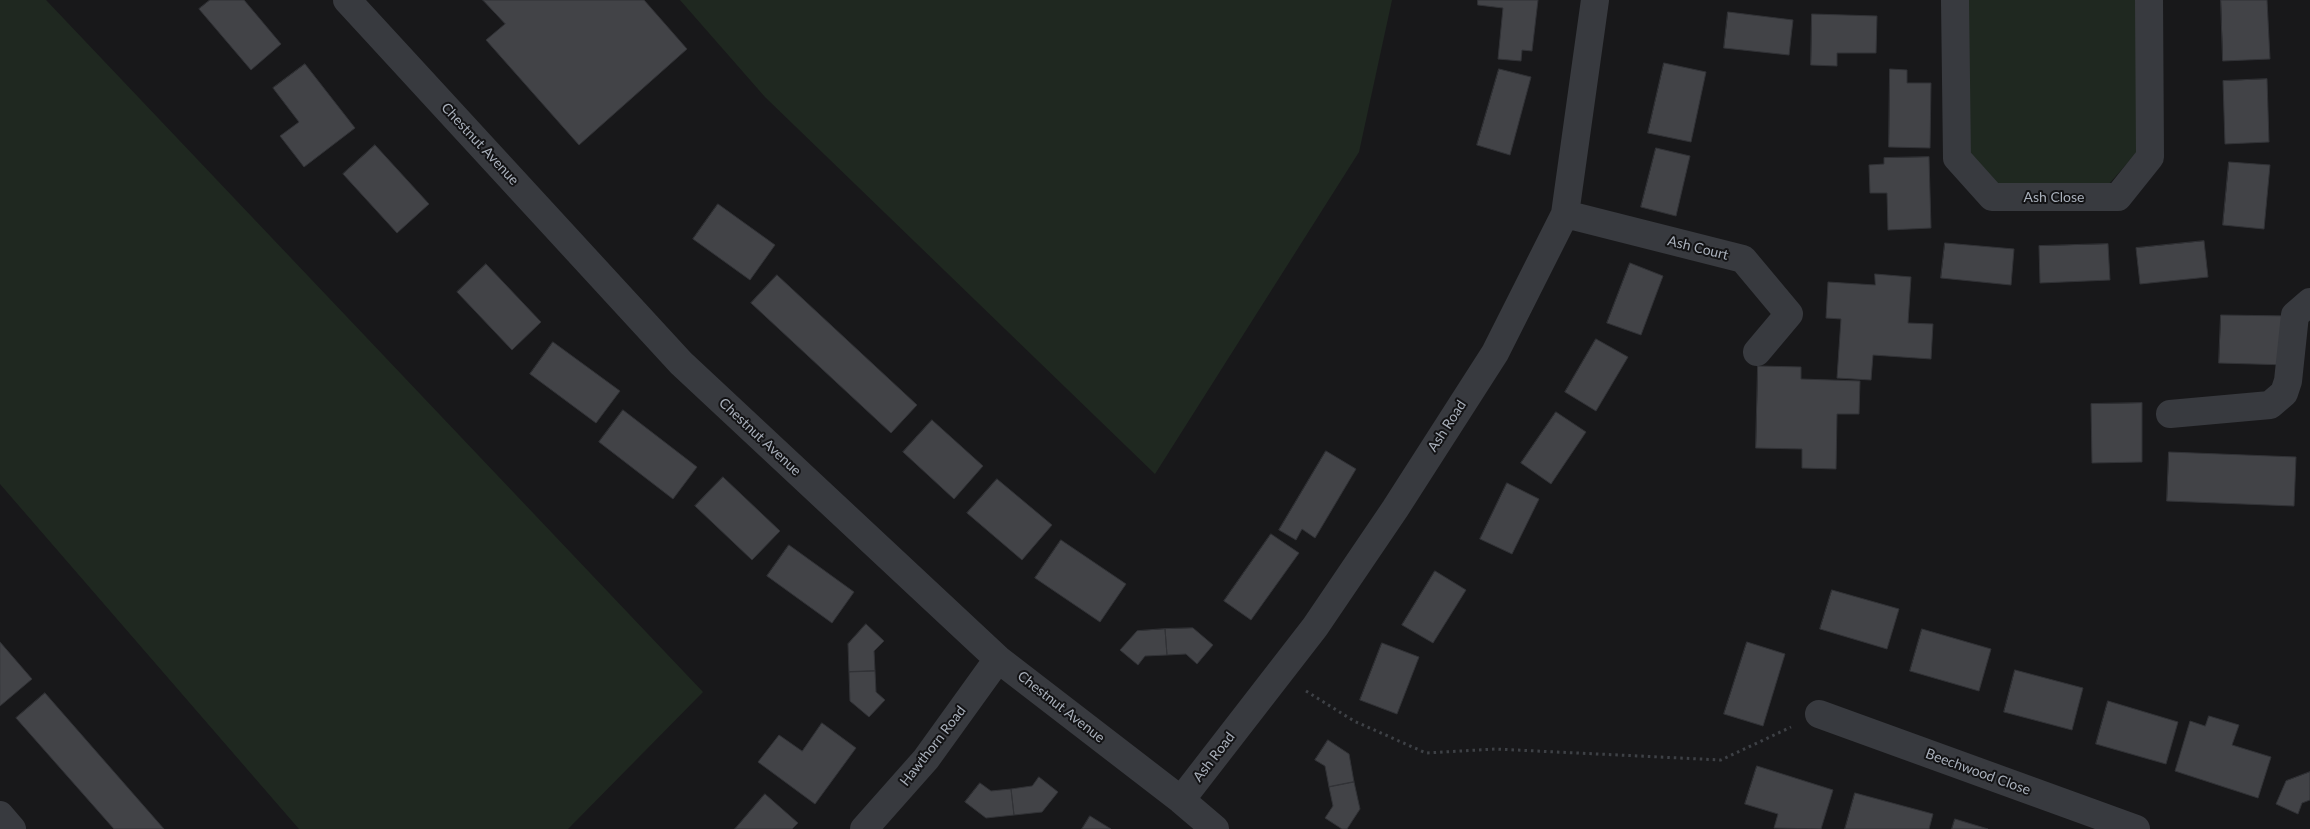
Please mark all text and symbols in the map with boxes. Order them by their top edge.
street label: Chestnut Avenue [438,99,522,189]
street label: Ash Close [2024,189,2084,205]
street label: Ash Court [1666,232,1730,264]
street label: Chestnut Avenue [715,395,805,479]
street label: Ash Road [1424,397,1470,455]
street label: Chestnut Avenue [1014,668,1108,746]
street label: Hawthorn Road [897,703,969,789]
street label: Ash Road [1190,729,1238,785]
street label: Beechwood Close [1923,745,2033,799]

